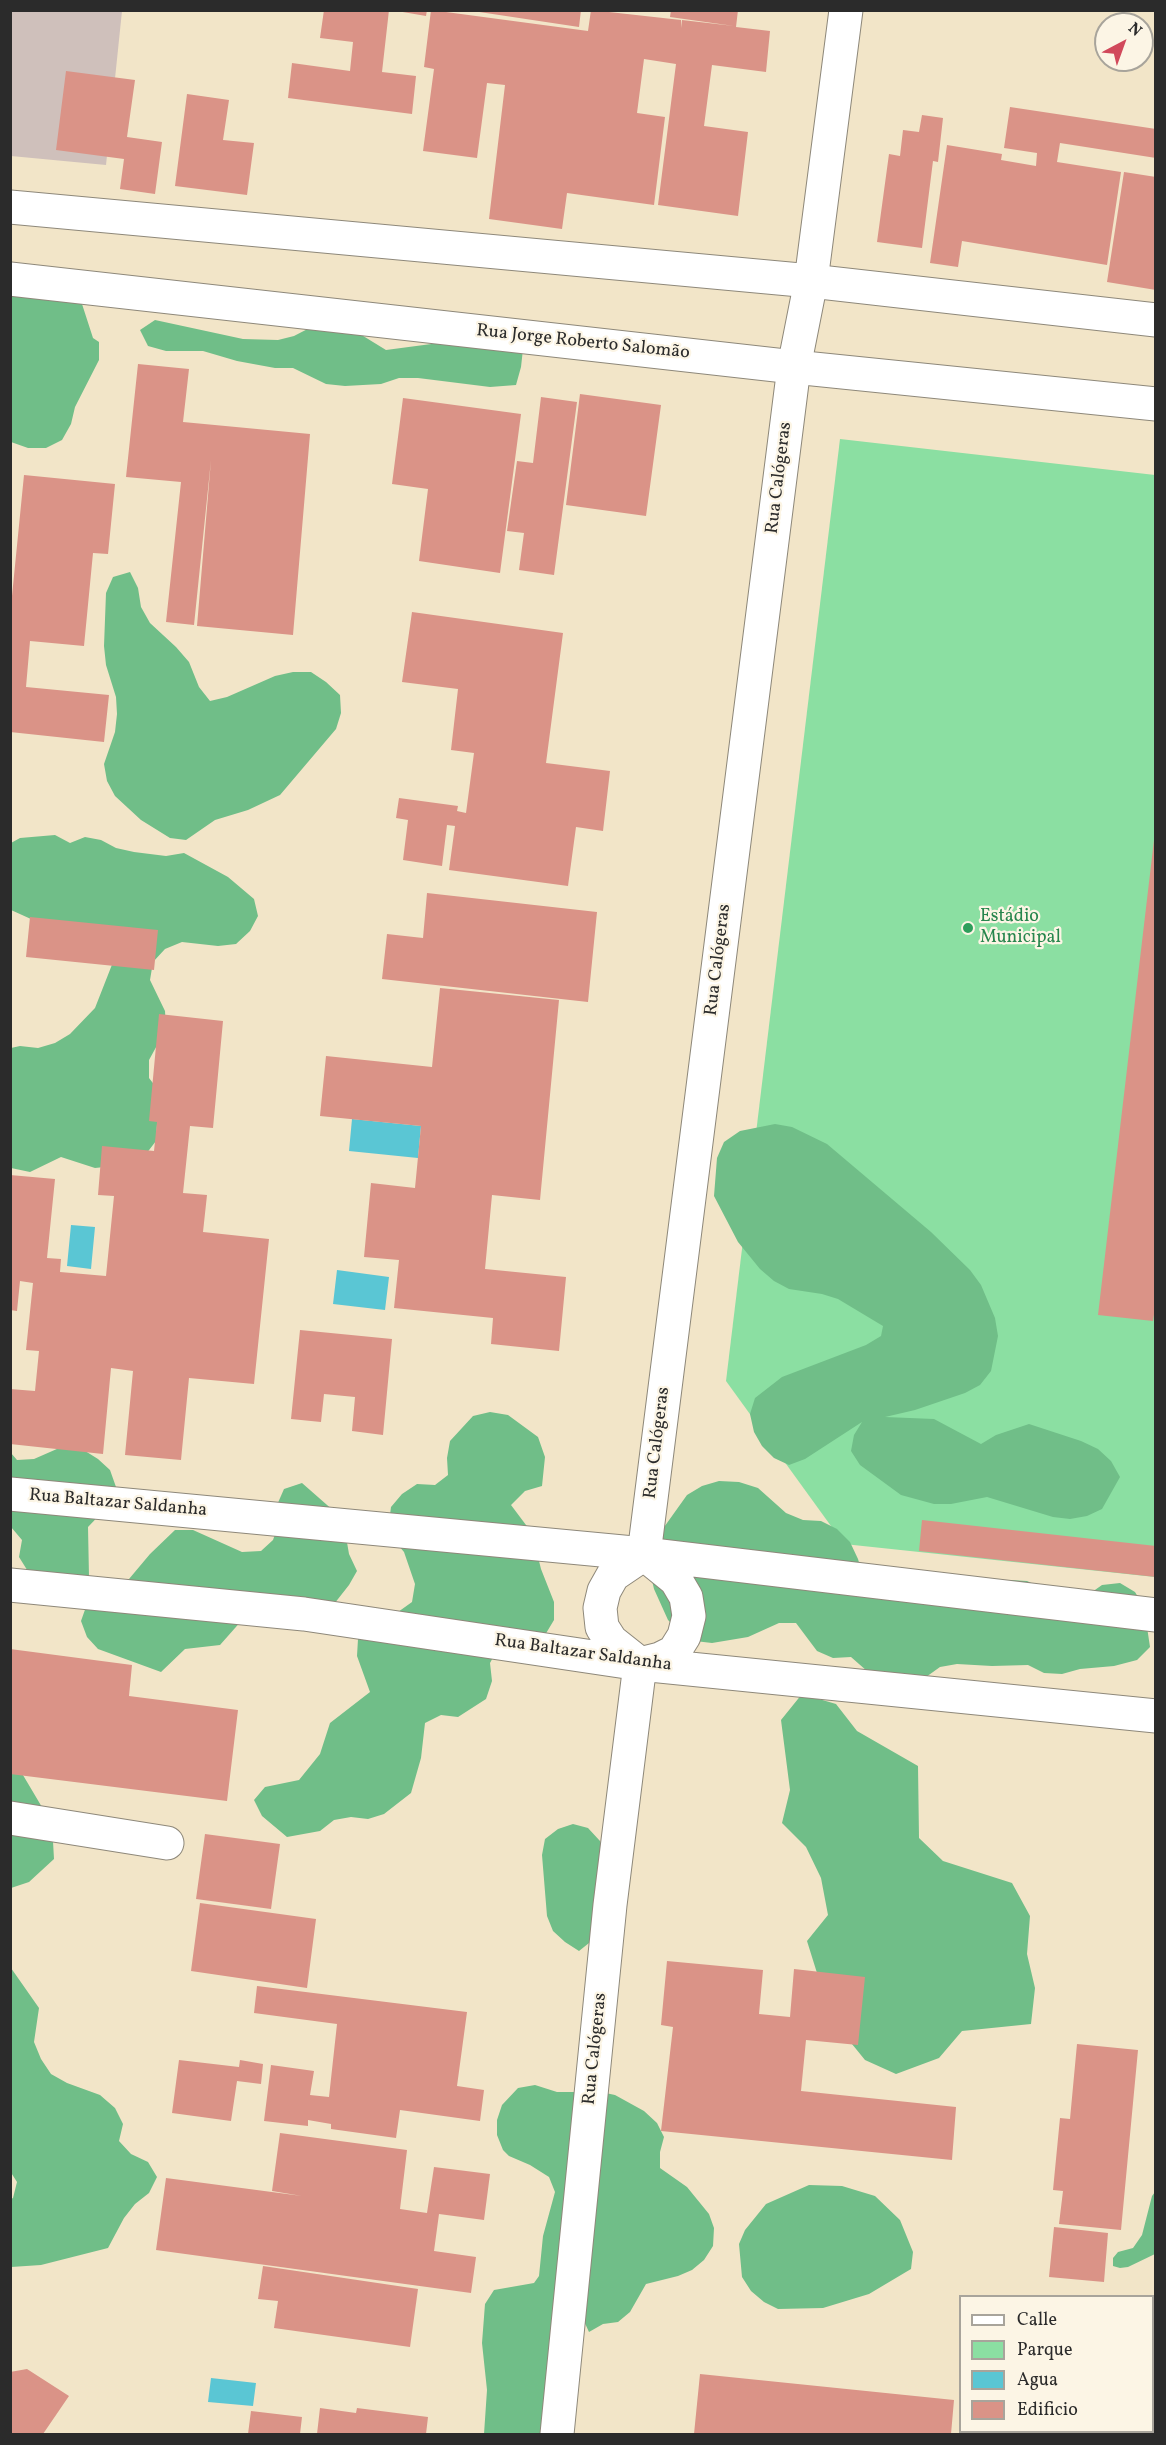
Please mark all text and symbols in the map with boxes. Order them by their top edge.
north arrow [1094,12,1154,72]
text: N [1123,18,1146,42]
street label: Rua Jorge Roberto Salomão [475,321,691,365]
street label: Rua Calógeras [762,421,798,535]
street label: Rua Calógeras [701,903,737,1017]
place label: Estádio Municipal [980,907,1061,950]
marker: Estádio Municipal [961,921,975,935]
street label: Rua Calógeras [640,1386,676,1500]
street label: Rua Baltazar Saldanha [28,1485,208,1523]
street label: Rua Baltazar Saldanha [493,1631,673,1677]
street label: Rua Calógeras [579,1992,613,2106]
legend [959,2295,1154,2433]
text: Calle [1017,2308,1057,2333]
text: Parque [1017,2338,1072,2363]
text: Agua [1017,2368,1058,2393]
text: Edificio [1017,2398,1078,2423]

